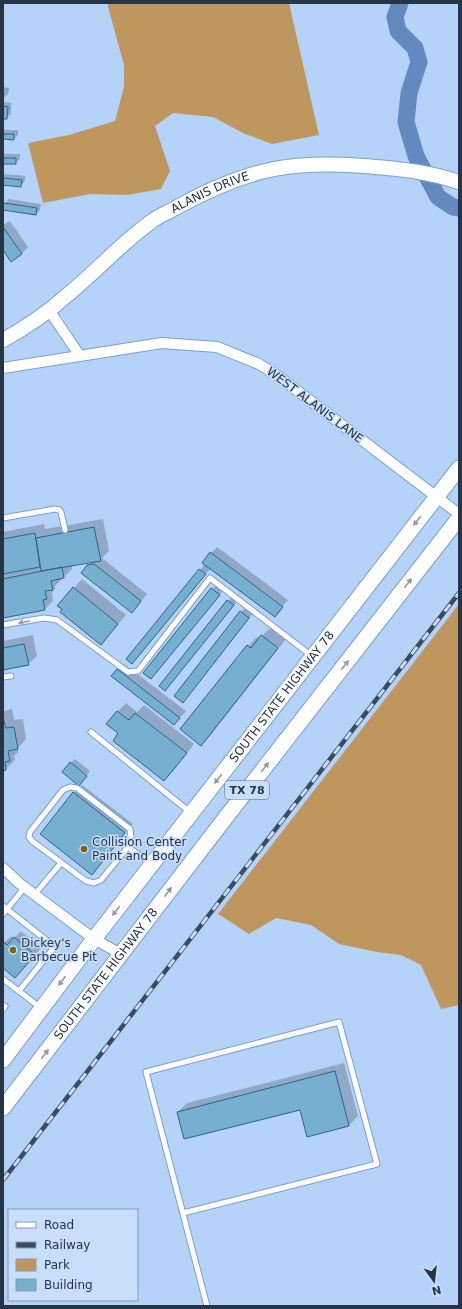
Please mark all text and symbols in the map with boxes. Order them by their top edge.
street label: ALANIS DRIVE [168,169,251,216]
street label: WEST ALANIS LANE [264,364,366,446]
one-way arrow [413,515,422,526]
one-way arrow [404,577,413,588]
one-way arrow [17,619,30,625]
street label: SOUTH STATE HIGHWAY 78 [227,628,337,765]
one-way arrow [340,659,349,670]
one-way arrow [260,762,269,773]
one-way arrow [214,773,222,784]
road number: TX 78 [225,781,269,799]
place label: Collision Center Paint and Body [92,835,187,863]
marker: Collision Center Paint and Body [79,844,89,854]
one-way arrow [164,887,172,898]
street label: SOUTH STATE HIGHWAY 78 [51,905,161,1042]
one-way arrow [112,905,121,916]
place label: Dickey's Barbecue Pit [21,936,97,964]
marker: Dickey's Barbecue Pit [8,945,18,955]
one-way arrow [58,976,67,987]
one-way arrow [40,1048,49,1059]
legend [8,1209,138,1301]
text: Road [44,1218,74,1232]
text: Railway [44,1238,90,1252]
text: Park [44,1258,70,1272]
north arrow [414,1261,454,1301]
text: Building [44,1278,93,1292]
text: N [430,1283,443,1298]

